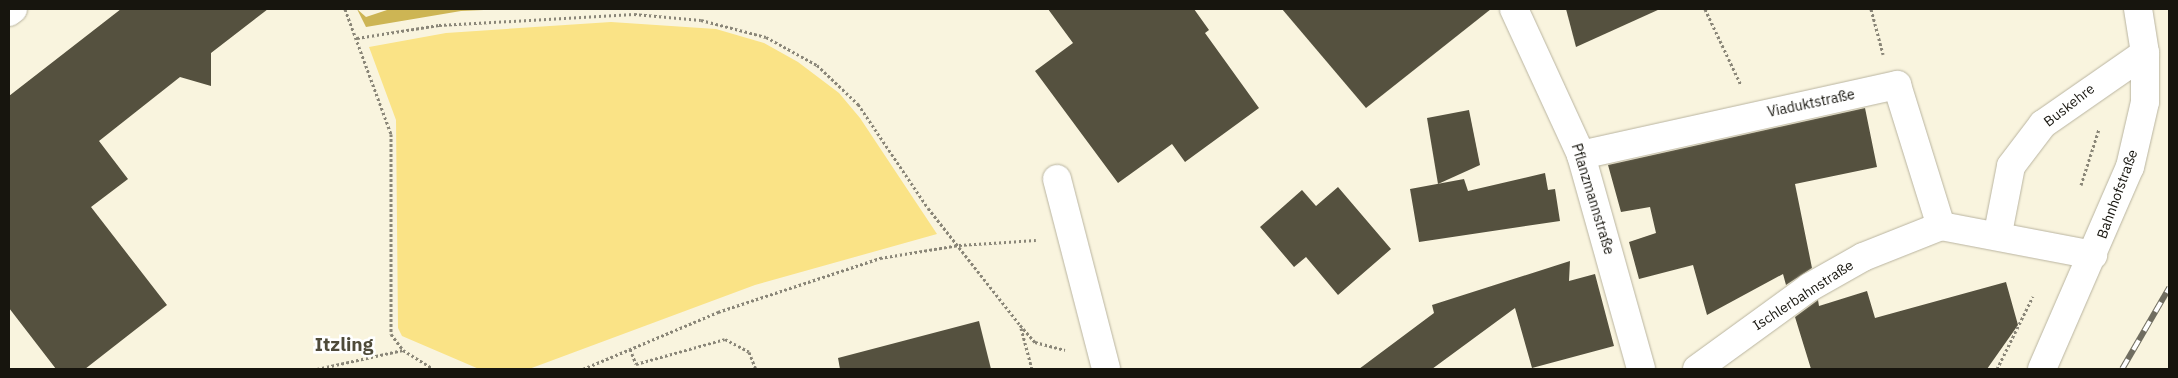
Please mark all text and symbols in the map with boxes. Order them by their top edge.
street label: Buskehre [2040,80,2098,130]
street label: Viaduktstraße [1766,86,1856,120]
street label: Pflanzmannstraße [1568,141,1618,257]
street label: Bahnhofstraße [2093,147,2141,241]
street label: Ischlerbahnstraße [1750,256,1856,334]
district label: Itzling [315,334,373,356]

